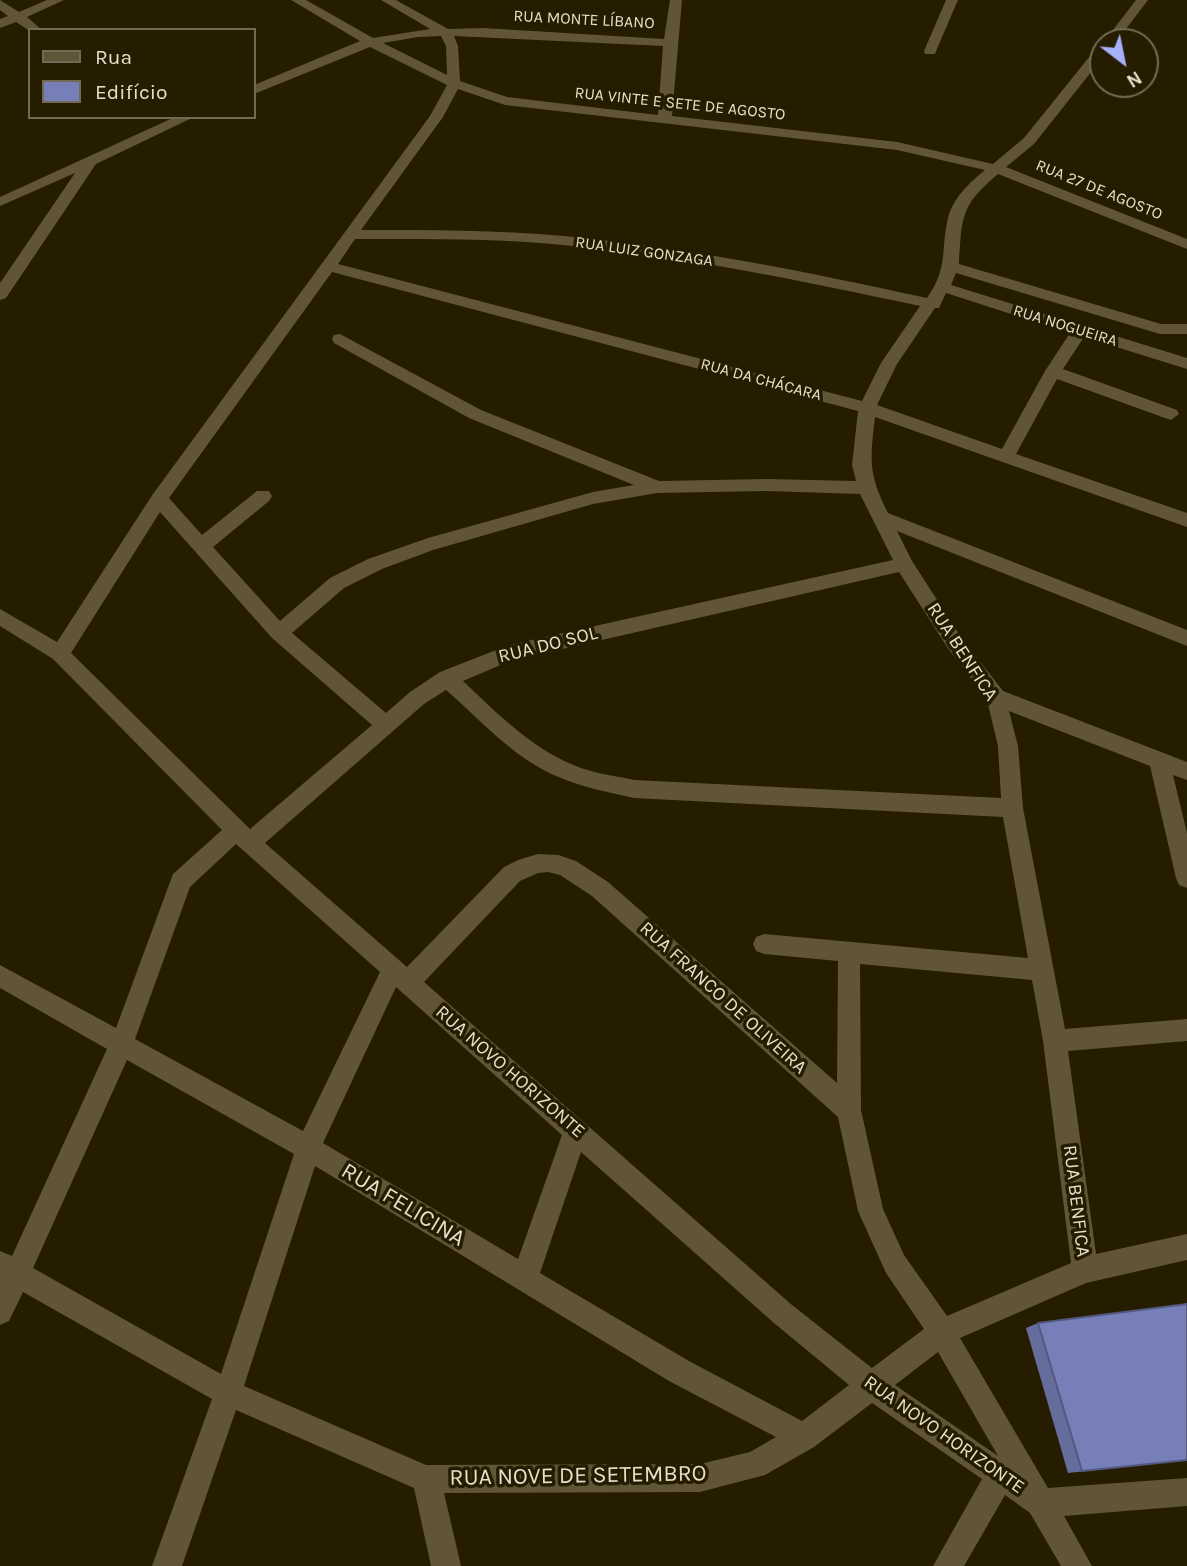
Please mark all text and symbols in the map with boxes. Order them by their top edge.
street label: RUA MONTE LÍBANO [513,7,655,33]
legend [28,28,256,119]
north arrow [1089,28,1159,98]
text: Rua [95,45,132,69]
text: N [1122,66,1146,92]
text: Edifício [95,80,168,104]
street label: RUA VINTE E SETE DE AGOSTO [574,83,786,125]
street label: RUA 27 DE AGOSTO [1033,156,1165,224]
street label: RUA LUIZ GONZAGA [574,233,714,271]
street label: RUA NOGUEIRA [1011,301,1119,351]
street label: RUA DA CHÁCARA [698,355,824,405]
street label: RUA BENFICA [922,598,1002,706]
street label: RUA DO SOL [496,622,600,668]
street label: RUA FRANCO DE OLIVEIRA [635,917,811,1079]
street label: RUA NOVO HORIZONTE [431,1001,589,1143]
street label: RUA BENFICA [1058,1144,1094,1258]
street label: RUA FELICINA [336,1157,470,1253]
street label: RUA NOVO HORIZONTE [859,1371,1029,1499]
street label: RUA NOVE DE SETEMBRO [449,1460,707,1492]

